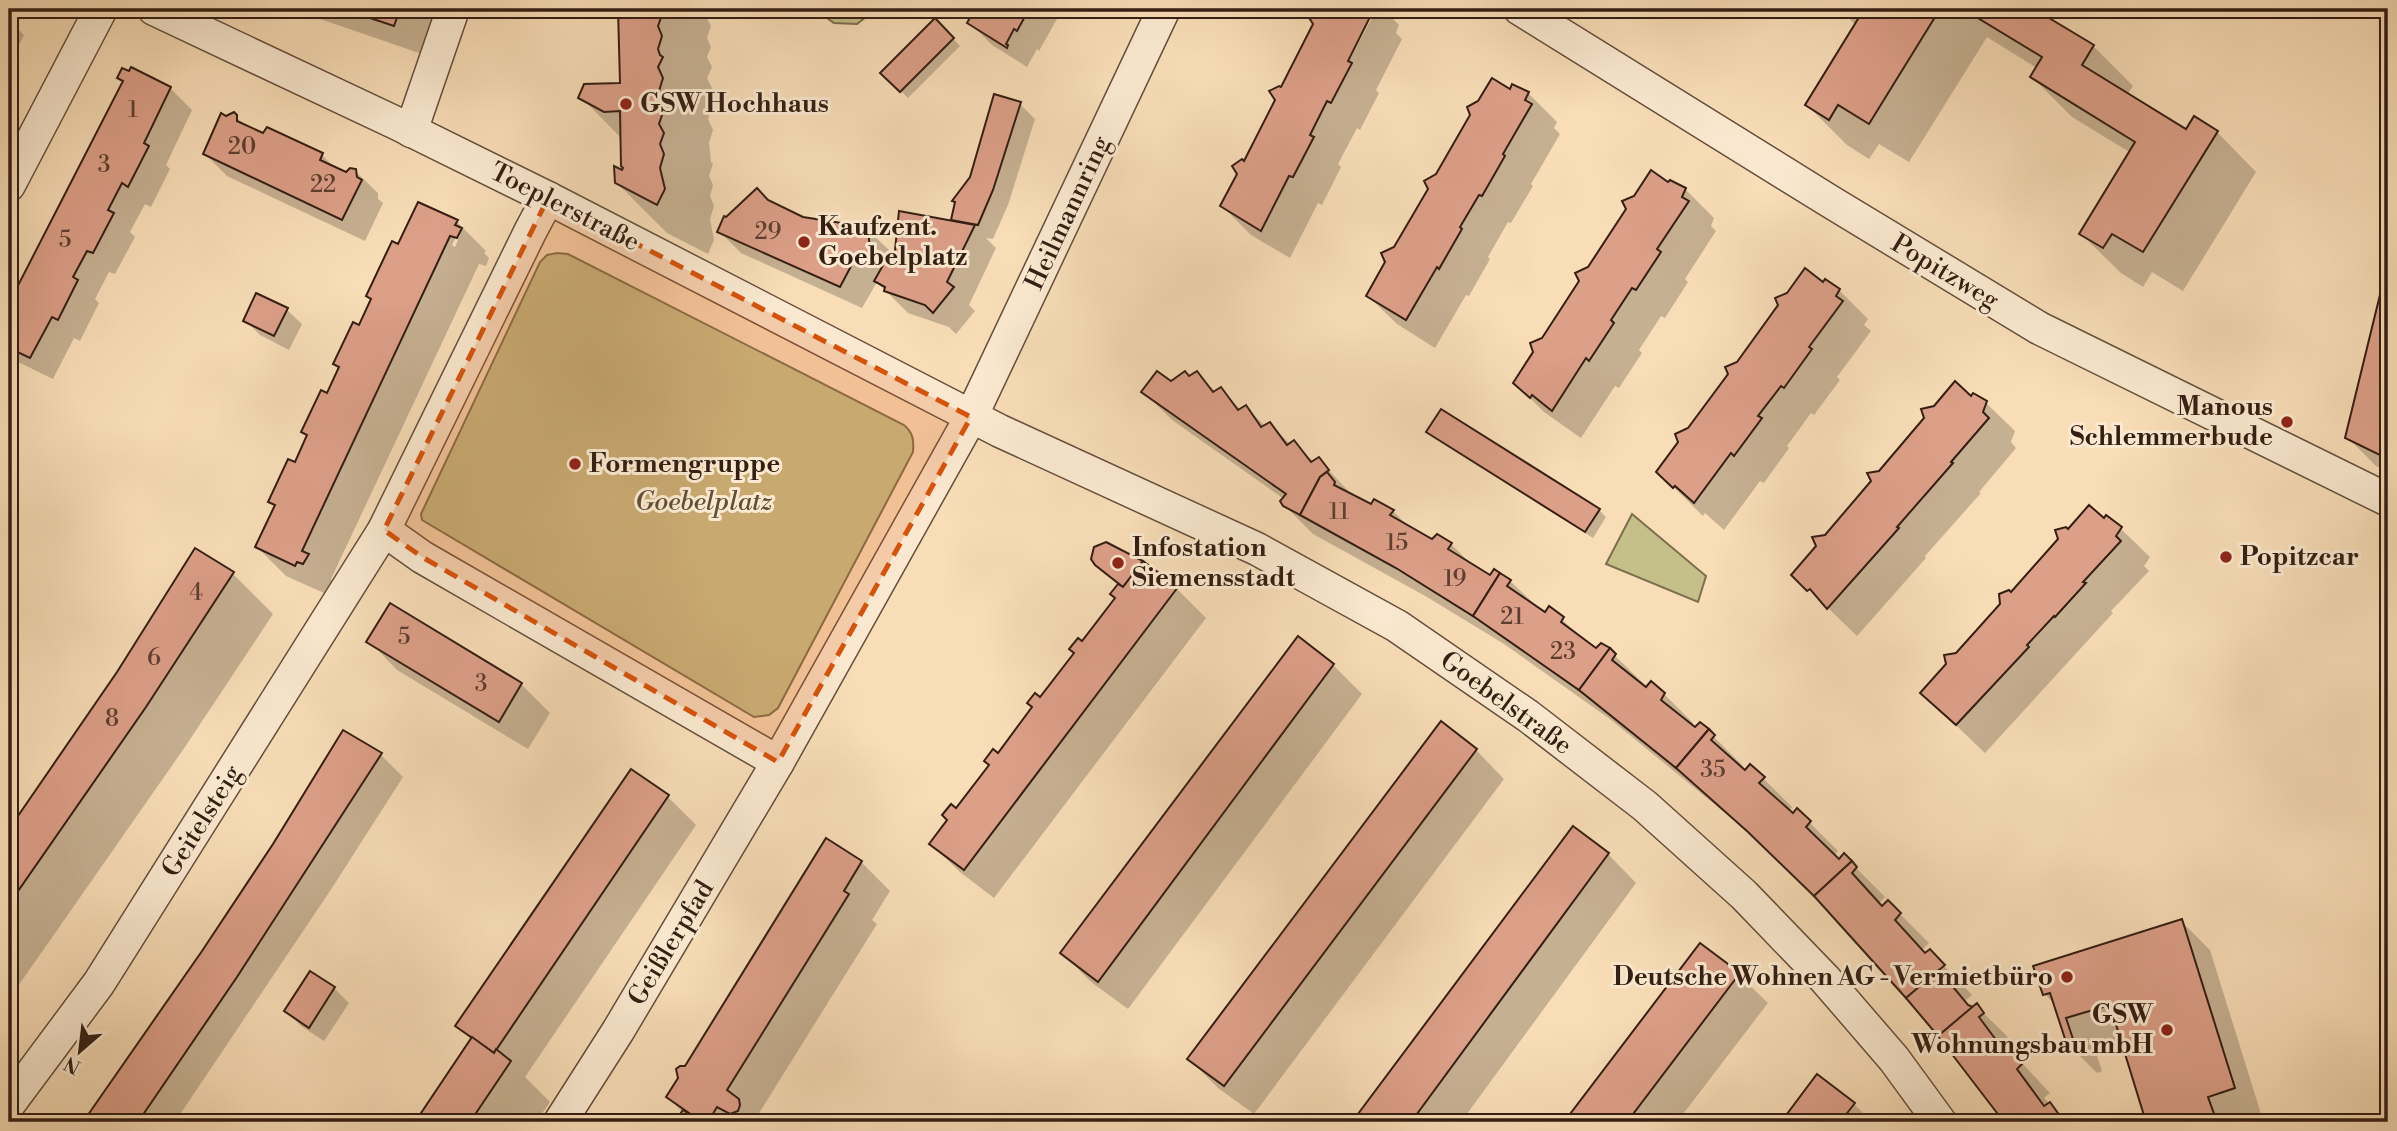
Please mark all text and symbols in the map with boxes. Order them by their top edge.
place label: GSW Hochhaus [640,88,829,120]
house number: 1 [128,96,138,124]
marker: GSW Hochhaus [618,96,634,112]
street label: Heilmannring [1018,130,1118,295]
house number: 20 [228,133,256,161]
house number: 3 [98,151,110,179]
street label: Toeplerstraße [485,156,645,258]
house number: 22 [310,171,336,199]
place label: Kaufzent. Goebelplatz [818,211,967,273]
house number: 29 [754,218,782,246]
house number: 5 [59,226,71,254]
street label: Popitzweg [1885,227,2005,317]
marker: Kaufzent. Goebelplatz [796,234,812,250]
place label: Manous Schlemmerbude [2070,391,2273,453]
marker: Manous Schlemmerbude [2279,414,2295,430]
place label: Formengruppe [589,448,780,480]
marker: Formengruppe [567,456,583,472]
park label: Goebelplatz [635,486,773,518]
house number: 11 [1329,498,1349,526]
house number: 15 [1386,529,1408,557]
place label: Infostation Siemensstadt [1132,532,1296,594]
place label: Popitzcar [2240,541,2359,573]
marker: Popitzcar [2218,549,2234,565]
marker: Infostation Siemensstadt [1110,555,1126,571]
house number: 19 [1443,565,1467,593]
house number: 4 [189,579,203,607]
house number: 21 [1500,603,1524,631]
house number: 5 [398,623,410,651]
house number: 23 [1550,638,1576,666]
house number: 6 [147,644,161,672]
street label: Goebelstraße [1434,644,1578,762]
house number: 3 [475,670,487,698]
house number: 8 [105,705,119,733]
house number: 35 [1700,756,1726,784]
street label: Geitelsteig [155,759,249,883]
street label: Geißlerpfad [621,874,721,1011]
place label: Deutsche Wohnen AG - Vermietbüro [1613,961,2053,993]
marker: Deutsche Wohnen AG - Vermietbüro [2059,969,2075,985]
place label: GSW Wohnungsbau mbH [1911,999,2154,1061]
north arrow [46,1016,116,1086]
marker: GSW Wohnungsbau mbH [2159,1022,2175,1038]
text: N [60,1051,85,1079]

